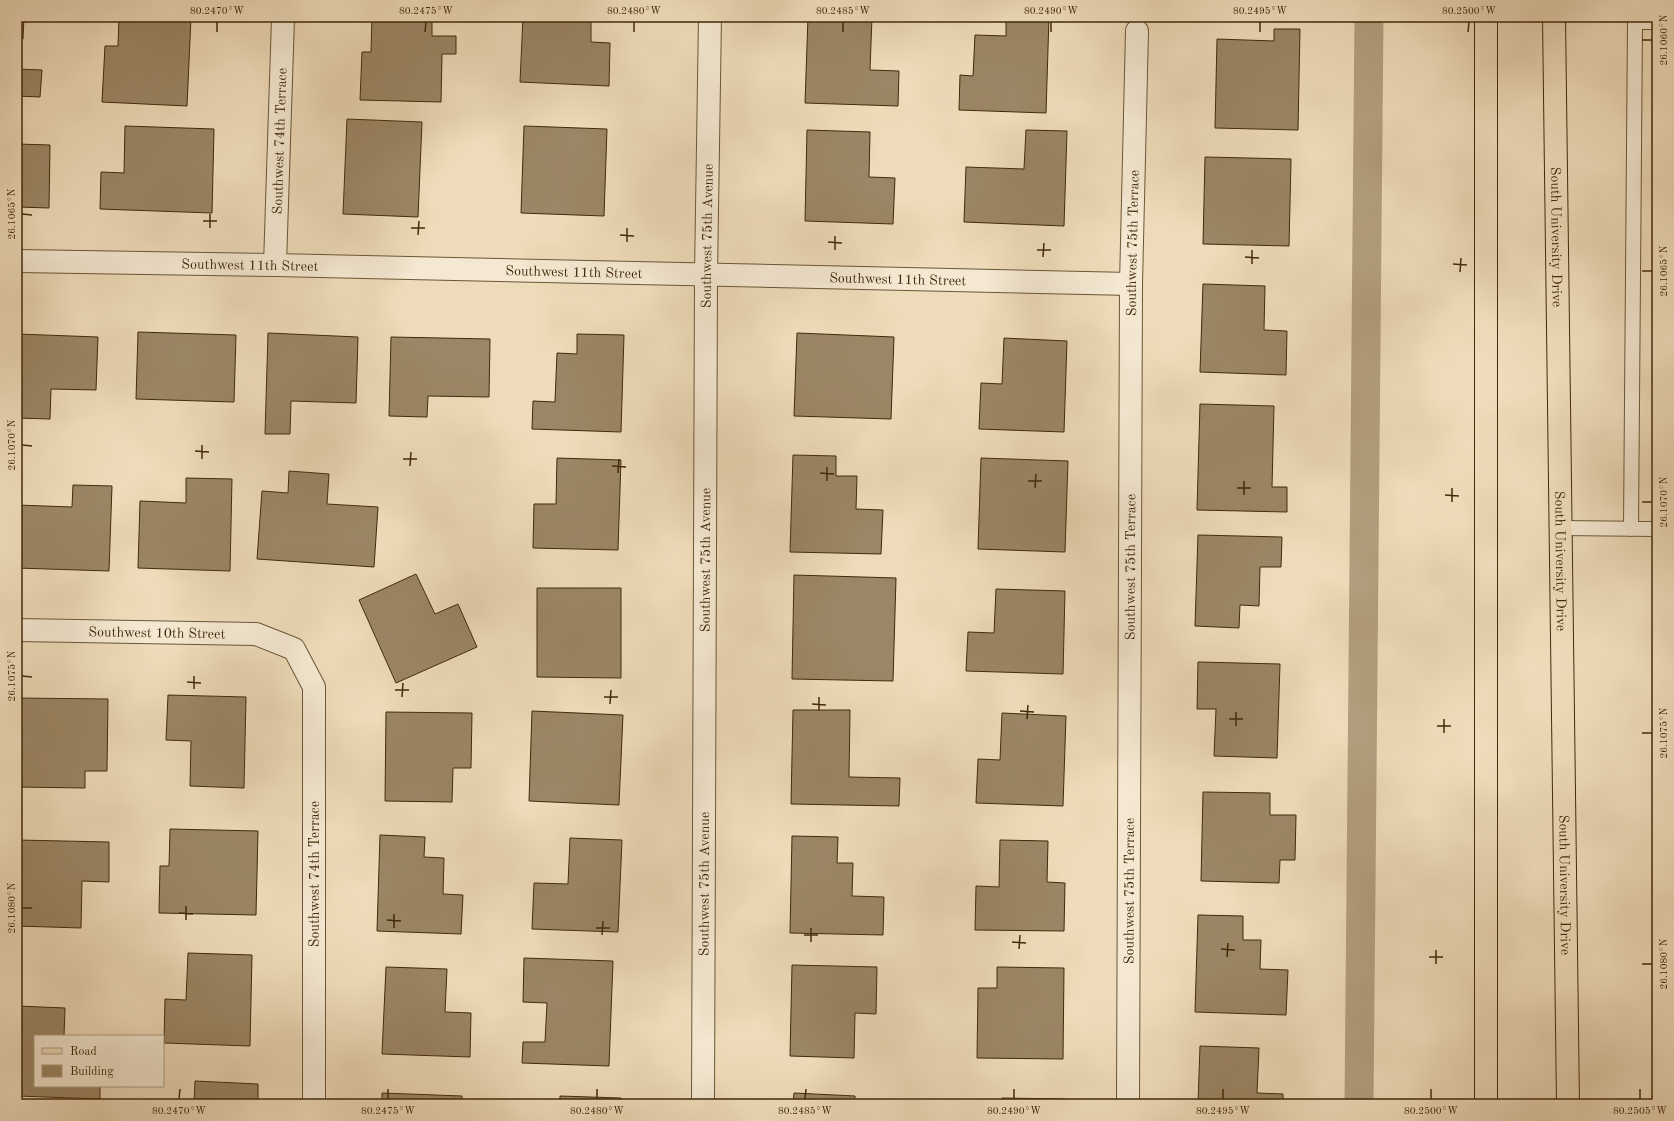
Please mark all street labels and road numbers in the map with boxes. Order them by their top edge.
street label: Southwest 74th Terrace [271,68,289,214]
street label: Southwest 75th Avenue [700,164,716,308]
street label: South University Drive [1548,167,1564,307]
street label: Southwest 75th Terrace [1125,170,1142,316]
street label: Southwest 11th Street [181,258,319,274]
street label: Southwest 11th Street [505,264,643,281]
street label: Southwest 11th Street [829,271,967,288]
street label: Southwest 75th Avenue [699,488,713,632]
street label: South University Drive [1552,491,1568,631]
street label: Southwest 75th Terrace [1124,494,1138,640]
street label: Southwest 10th Street [88,625,226,641]
street label: Southwest 74th Terrace [308,801,322,947]
street label: Southwest 75th Avenue [698,812,712,956]
street label: South University Drive [1556,815,1572,955]
street label: Southwest 75th Terrace [1123,818,1137,964]

